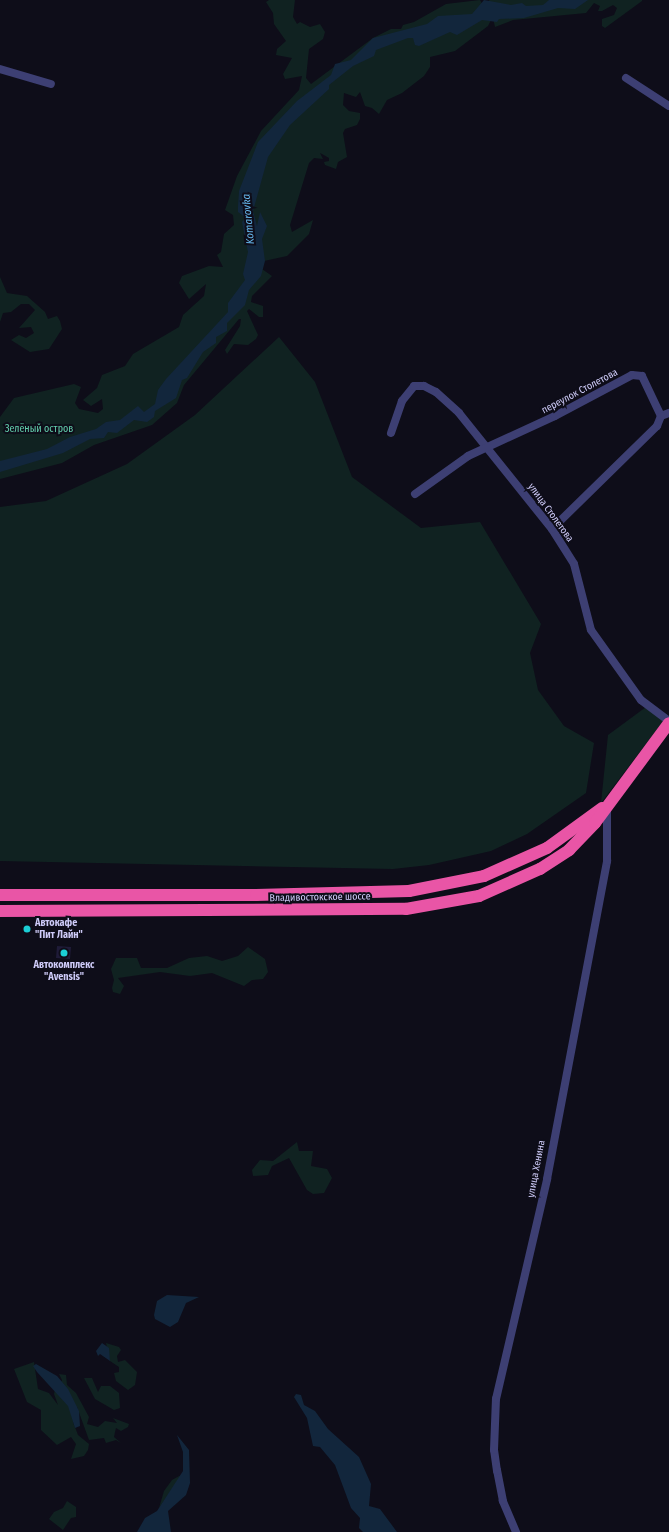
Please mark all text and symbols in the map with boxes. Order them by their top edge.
water label: Komarovka [240,193,258,245]
street label: переулок Столетова [540,367,620,417]
park label: Зелёный остров [5,424,73,436]
street label: улица Столетова [525,481,575,545]
street label: Владивостокское шоссе [269,891,371,905]
place label: Автокафе "Пит Лайн" [35,917,83,940]
marker: Автокафе "Пит Лайн" [22,924,32,934]
marker: Автокомплекс "Avensis" [59,948,69,958]
place label: Автокомплекс "Avensis" [34,959,94,982]
street label: улица Хенина [526,1139,548,1199]

